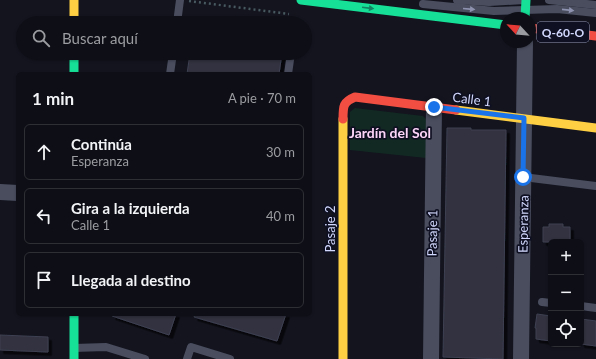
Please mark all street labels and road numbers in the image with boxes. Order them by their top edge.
road number: Q-60-O [537,22,589,42]
street label: Calle 1 [452,89,492,109]
street label: Esperanza [514,195,532,253]
street label: Pasaje 2 [322,205,338,253]
street label: Pasaje 1 [424,209,440,257]

